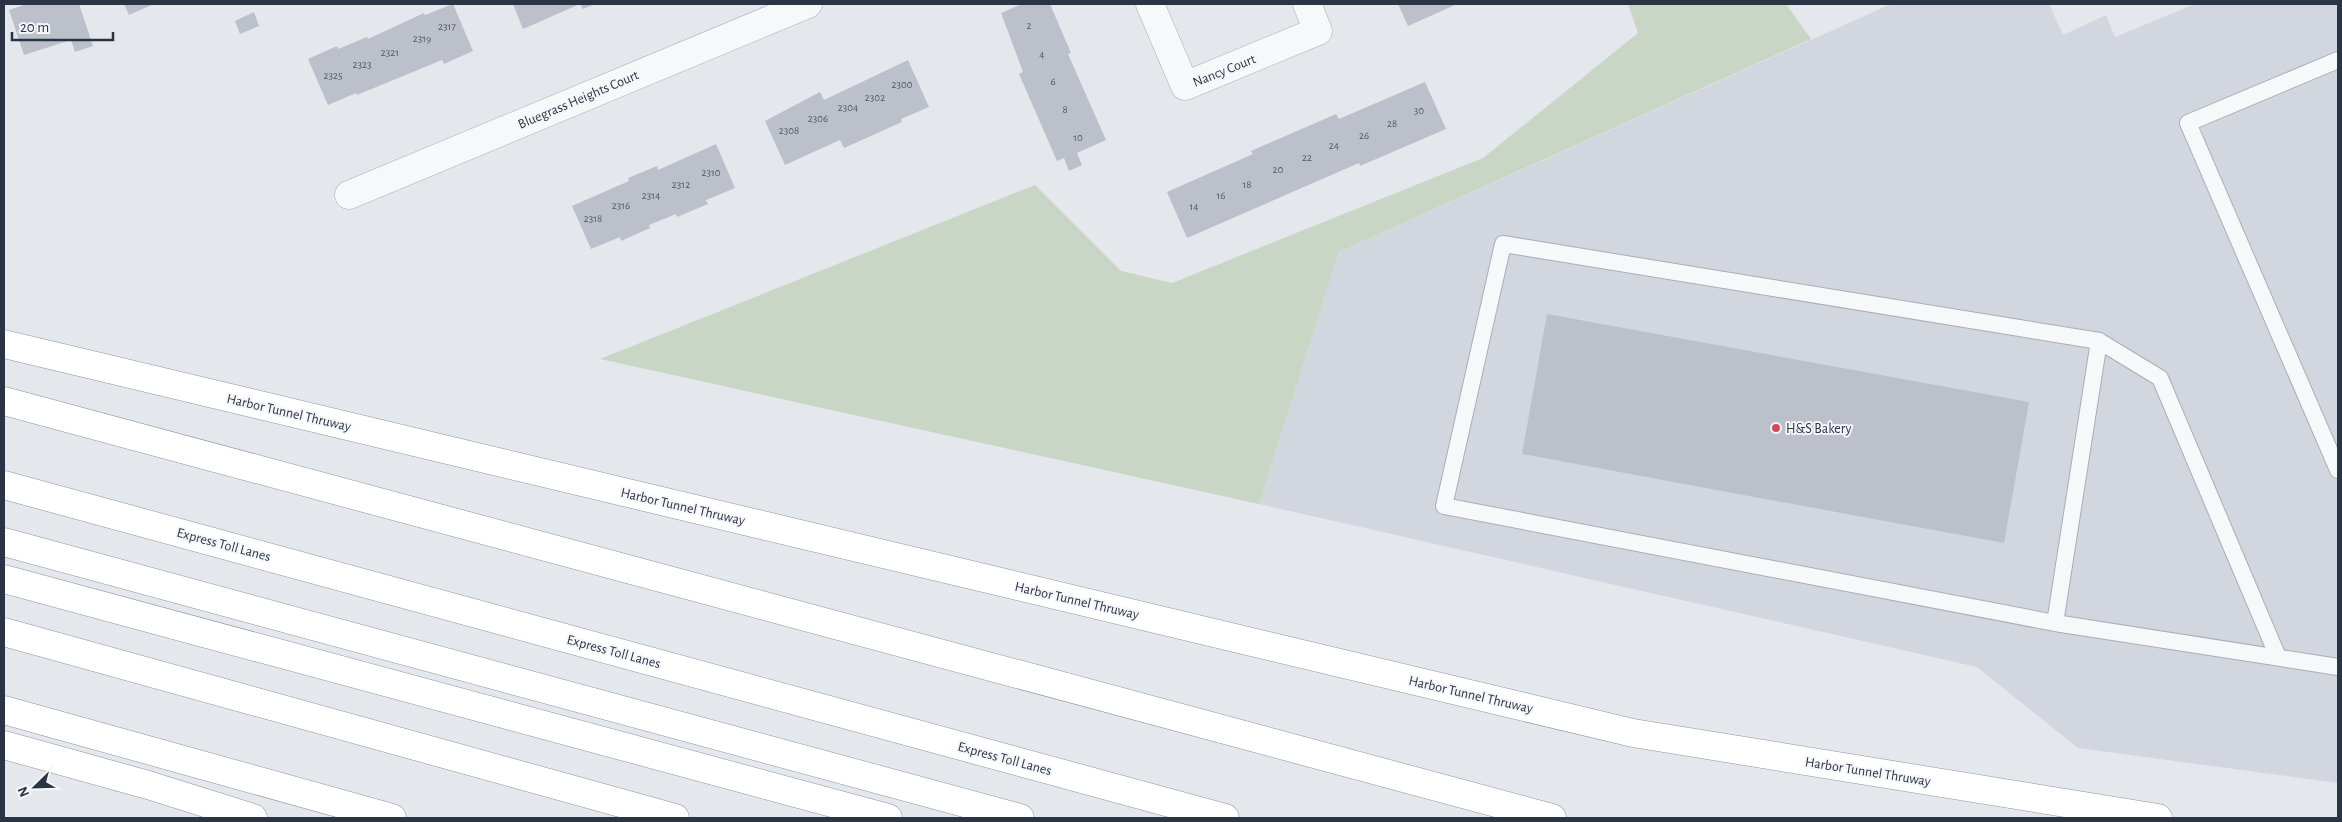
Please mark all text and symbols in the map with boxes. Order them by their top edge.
scale bar [12,10,114,42]
text: 20 m [20,20,49,35]
house number: 2 [1026,20,1032,31]
house number: 2317 [438,21,456,32]
house number: 2319 [413,33,431,44]
house number: 2321 [381,47,399,58]
house number: 4 [1039,49,1045,60]
street label: Nancy Court [1191,52,1258,90]
house number: 2323 [352,59,372,70]
street label: Bluegrass Heights Court [516,68,641,132]
house number: 2325 [323,70,343,81]
house number: 6 [1050,76,1056,87]
house number: 2300 [891,79,913,90]
house number: 2302 [865,92,885,103]
house number: 2304 [838,102,858,113]
house number: 8 [1062,104,1068,115]
house number: 30 [1414,105,1424,116]
house number: 2306 [808,113,828,124]
house number: 28 [1387,118,1397,129]
house number: 2308 [779,125,799,136]
house number: 26 [1359,130,1369,141]
house number: 10 [1073,132,1083,143]
house number: 24 [1329,140,1339,151]
house number: 22 [1302,152,1312,163]
house number: 20 [1273,164,1284,175]
house number: 2310 [701,167,721,178]
house number: 2312 [672,179,690,190]
house number: 18 [1243,179,1252,190]
house number: 2314 [642,190,660,201]
house number: 16 [1217,190,1225,201]
house number: 2316 [612,200,630,211]
house number: 14 [1189,201,1199,212]
house number: 2318 [584,213,602,224]
street label: Harbor Tunnel Thruway [225,392,352,434]
marker: H&S Bakery [1770,422,1782,434]
place label: H&S Bakery [1786,422,1851,436]
street label: Harbor Tunnel Thruway [619,486,746,528]
street label: Express Toll Lanes [175,526,272,564]
street label: Harbor Tunnel Thruway [1013,580,1140,622]
street label: Express Toll Lanes [565,633,662,671]
street label: Harbor Tunnel Thruway [1407,674,1534,716]
street label: Express Toll Lanes [956,740,1053,778]
street label: Harbor Tunnel Thruway [1804,755,1932,789]
north arrow [10,762,60,812]
text: N [16,784,32,799]

